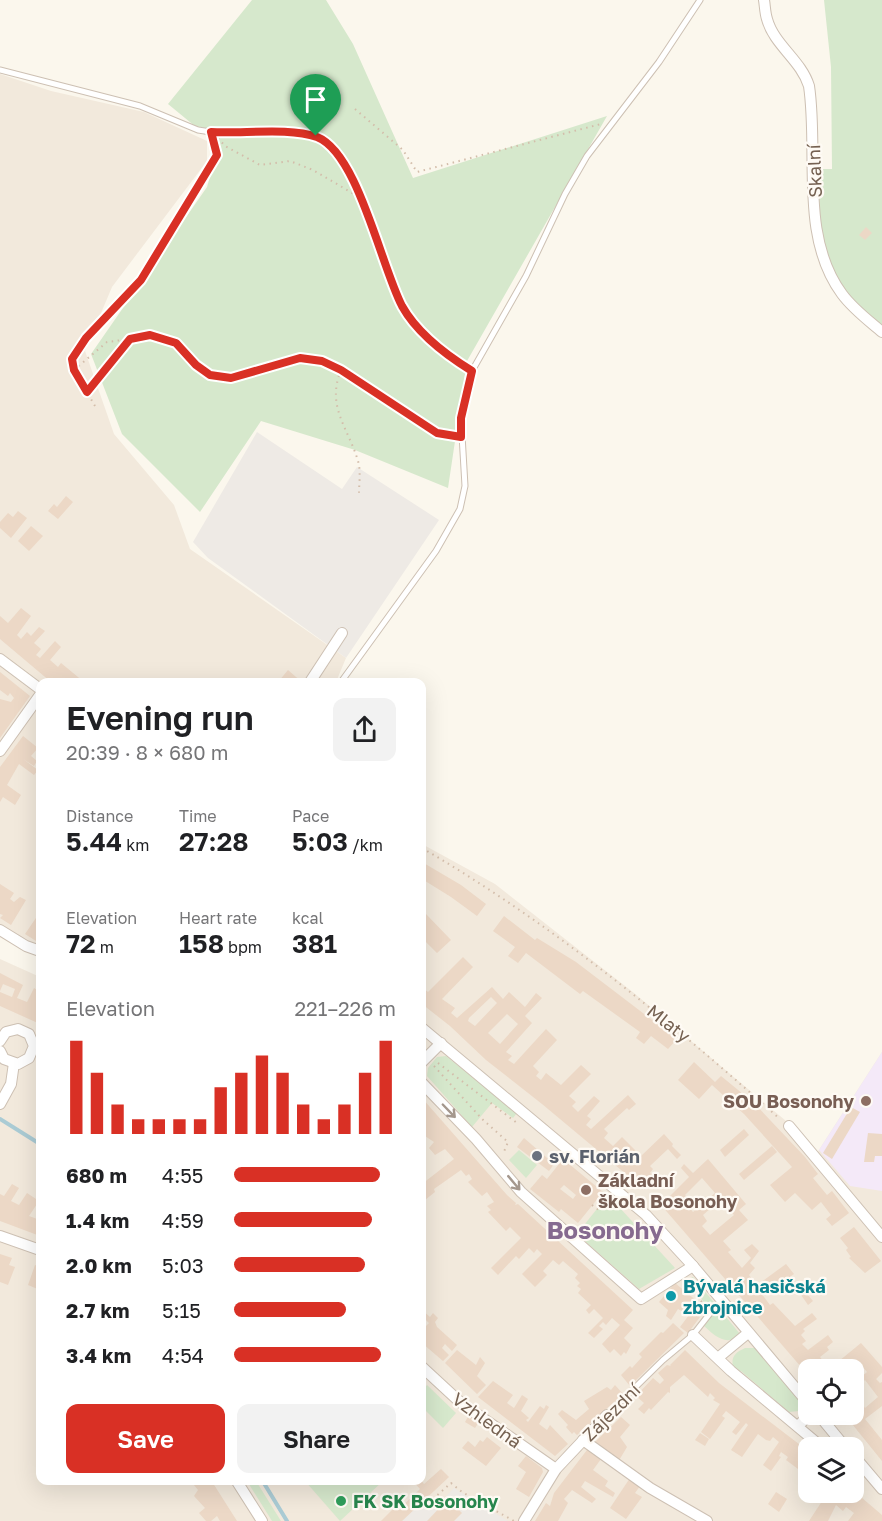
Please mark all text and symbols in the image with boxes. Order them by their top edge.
pin [290,74,341,136]
icon: arrive [299,83,332,116]
street label: Skalní [802,143,826,198]
text: Evening run [66,698,254,737]
button: share [333,698,396,761]
text: 20:39 · 8 × 680 m [66,740,228,764]
text: Distance [66,806,133,826]
text: Time [179,806,217,826]
text: Pace [292,806,329,826]
text: 5.44 [66,826,122,857]
text: 27:28 [179,826,249,857]
text: 5:03 [292,826,348,857]
text: km [122,835,150,855]
text: /km [348,835,383,855]
text: Elevation [66,908,137,928]
text: Heart rate [179,908,257,928]
text: kcal [292,908,324,928]
text: 72 [66,928,96,959]
text: 158 [179,928,224,959]
text: 381 [292,928,337,959]
text: m [96,937,114,957]
text: bpm [224,937,262,957]
text: Elevation [66,996,155,1020]
text: 221–226 m [295,996,396,1020]
street label: Mlaty [643,999,695,1047]
place label: SOU Bosonohy [723,1090,854,1112]
marker: SOU Bosonohy [859,1094,873,1108]
one-way arrow [441,1103,456,1118]
place label: sv. Florián [549,1145,640,1167]
marker: sv. Florián [530,1149,544,1163]
text: 680 m [66,1163,127,1187]
text: 4:55 [162,1163,203,1187]
place label: Základní škola Bosonohy [598,1169,738,1212]
one-way arrow [507,1175,521,1190]
marker: Základní škola Bosonohy [579,1183,593,1197]
text: 1.4 km [66,1208,129,1232]
text: 4:59 [162,1208,204,1232]
district label: Bosonohy [547,1215,664,1244]
text: 2.0 km [66,1253,132,1277]
text: 5:03 [162,1253,204,1277]
place label: Bývalá hasičská zbrojnice [683,1275,826,1318]
marker: Bývalá hasičská zbrojnice [664,1289,678,1303]
text: 2.7 km [66,1298,130,1322]
text: 5:15 [162,1298,201,1322]
text: 3.4 km [66,1343,131,1367]
text: 4:54 [162,1343,204,1367]
map controls [798,1359,864,1503]
button: locate [798,1359,864,1425]
street label: Zájezdní [578,1378,645,1445]
street label: Vzhledná [448,1388,526,1452]
button: Save [66,1404,225,1473]
button: Share [237,1404,396,1473]
button: layers [798,1437,864,1503]
place label: FK SK Bosonohy [353,1490,499,1512]
marker: FK SK Bosonohy [334,1494,348,1508]

